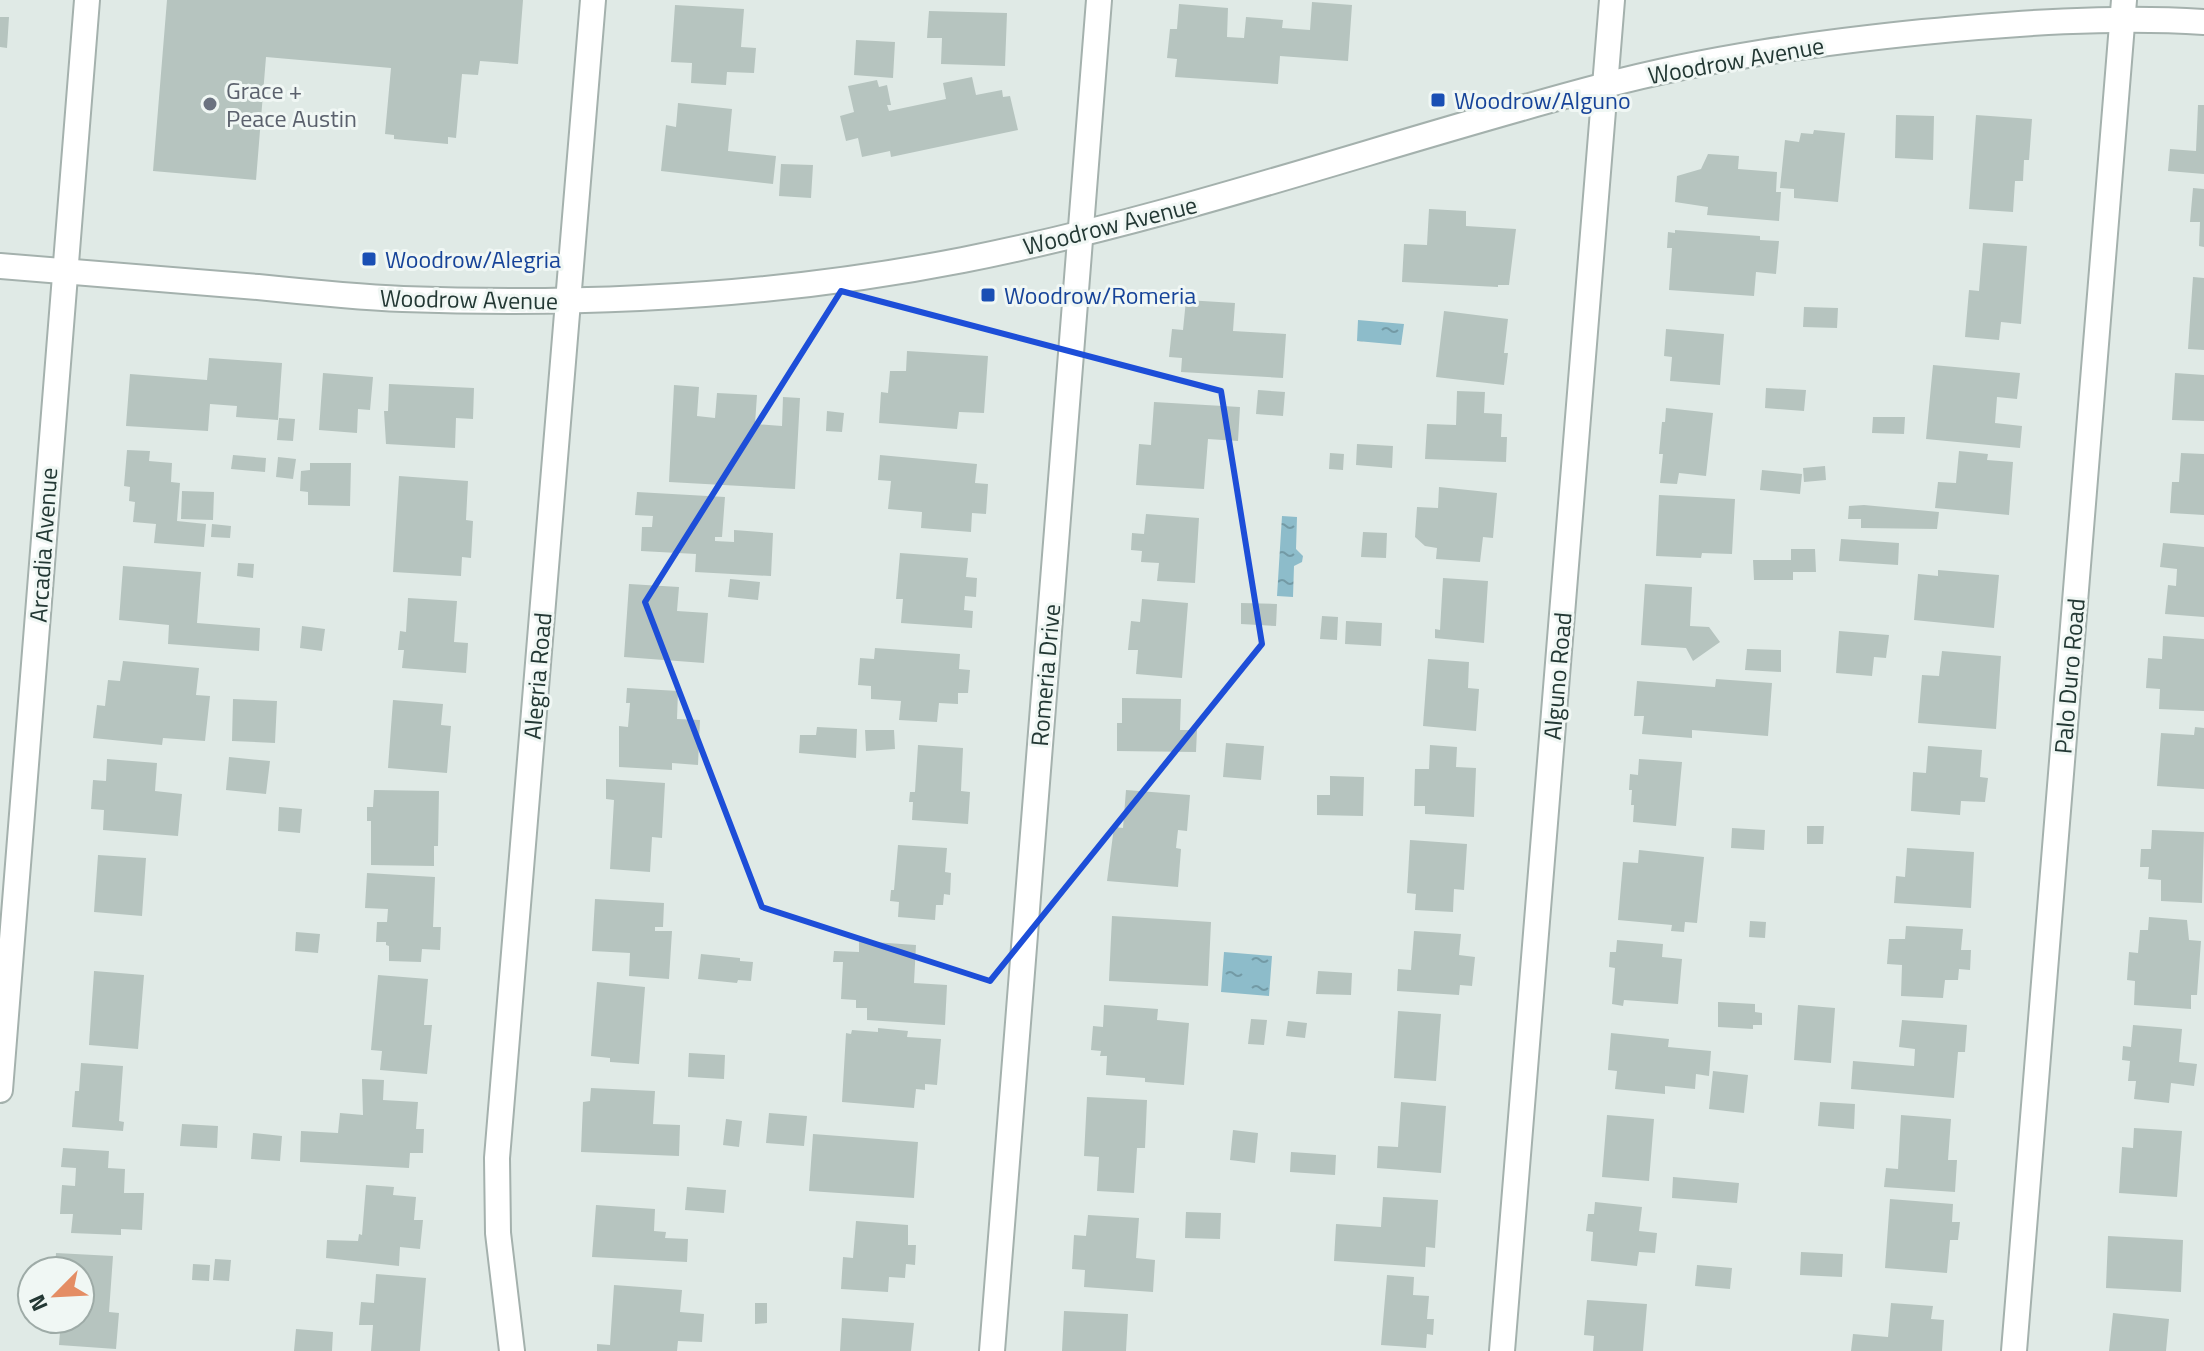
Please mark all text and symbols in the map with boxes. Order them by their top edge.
street label: Woodrow Avenue [1645,27,1827,93]
place label: Grace + Peace Austin [226,72,357,136]
place label: Woodrow/Alguno [1454,82,1631,118]
marker: Woodrow/Alguno [1429,91,1447,109]
marker: Grace + Peace Austin [201,95,219,113]
street label: Woodrow Avenue [1019,186,1201,264]
place label: Woodrow/Alegria [385,241,561,277]
marker: Woodrow/Alegria [360,250,378,268]
place label: Woodrow/Romeria [1004,277,1196,313]
street label: Woodrow Avenue [380,279,558,319]
marker: Woodrow/Romeria [979,286,997,304]
street label: Arcadia Avenue [20,466,66,624]
street label: Palo Duro Road [2044,597,2094,755]
street label: Romeria Drive [1021,602,1069,748]
street label: Alegria Road [514,611,560,741]
street label: Alguno Road [1534,611,1580,741]
north arrow [16,1255,96,1335]
text: N [19,1289,56,1317]

